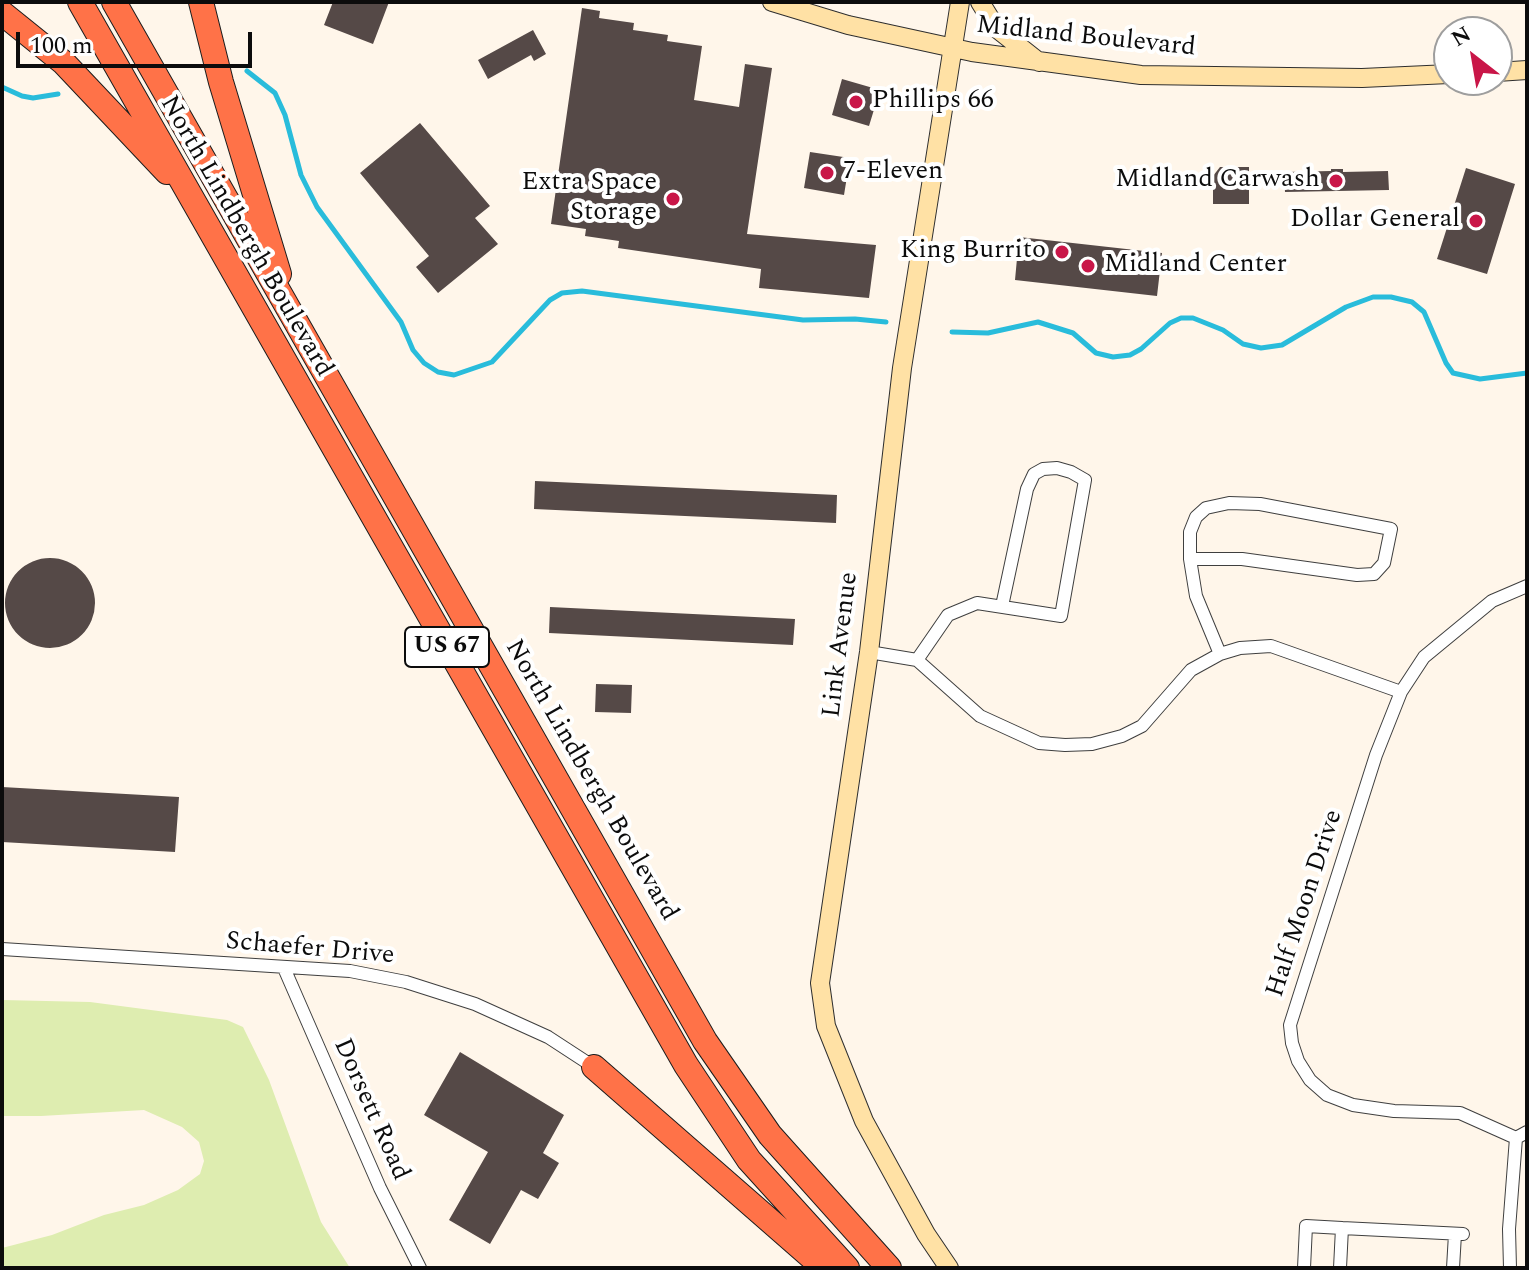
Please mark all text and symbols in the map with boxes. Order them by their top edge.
street label: Midland Boulevard [975,11,1197,65]
scale bar [20,16,256,66]
north arrow [1433,16,1513,96]
text: N [1445,18,1478,55]
text: 100 m [30,28,93,64]
place label: Phillips 66 [872,86,994,118]
street label: North Lindbergh Boulevard [152,91,338,383]
marker: Phillips 66 [847,93,865,111]
place label: 7-Eleven [843,157,943,189]
marker: 7-Eleven [818,164,836,182]
place label: Midland Carwash [1115,165,1320,197]
place label: Extra Space Storage [521,168,657,230]
marker: Midland Carwash [1327,172,1345,190]
marker: Extra Space Storage [664,190,682,208]
place label: Dollar General [1290,205,1460,237]
marker: Dollar General [1467,212,1485,230]
place label: King Burrito [900,236,1046,268]
marker: King Burrito [1053,243,1071,261]
place label: Midland Center [1104,250,1287,282]
marker: Midland Center [1079,257,1097,275]
street label: Link Avenue [818,570,866,720]
road number: US 67 [405,627,489,667]
street label: North Lindbergh Boulevard [497,635,683,927]
street label: Half Moon Drive [1261,806,1351,1002]
street label: Schaefer Drive [224,927,396,973]
street label: Dorsett Road [325,1034,415,1186]

